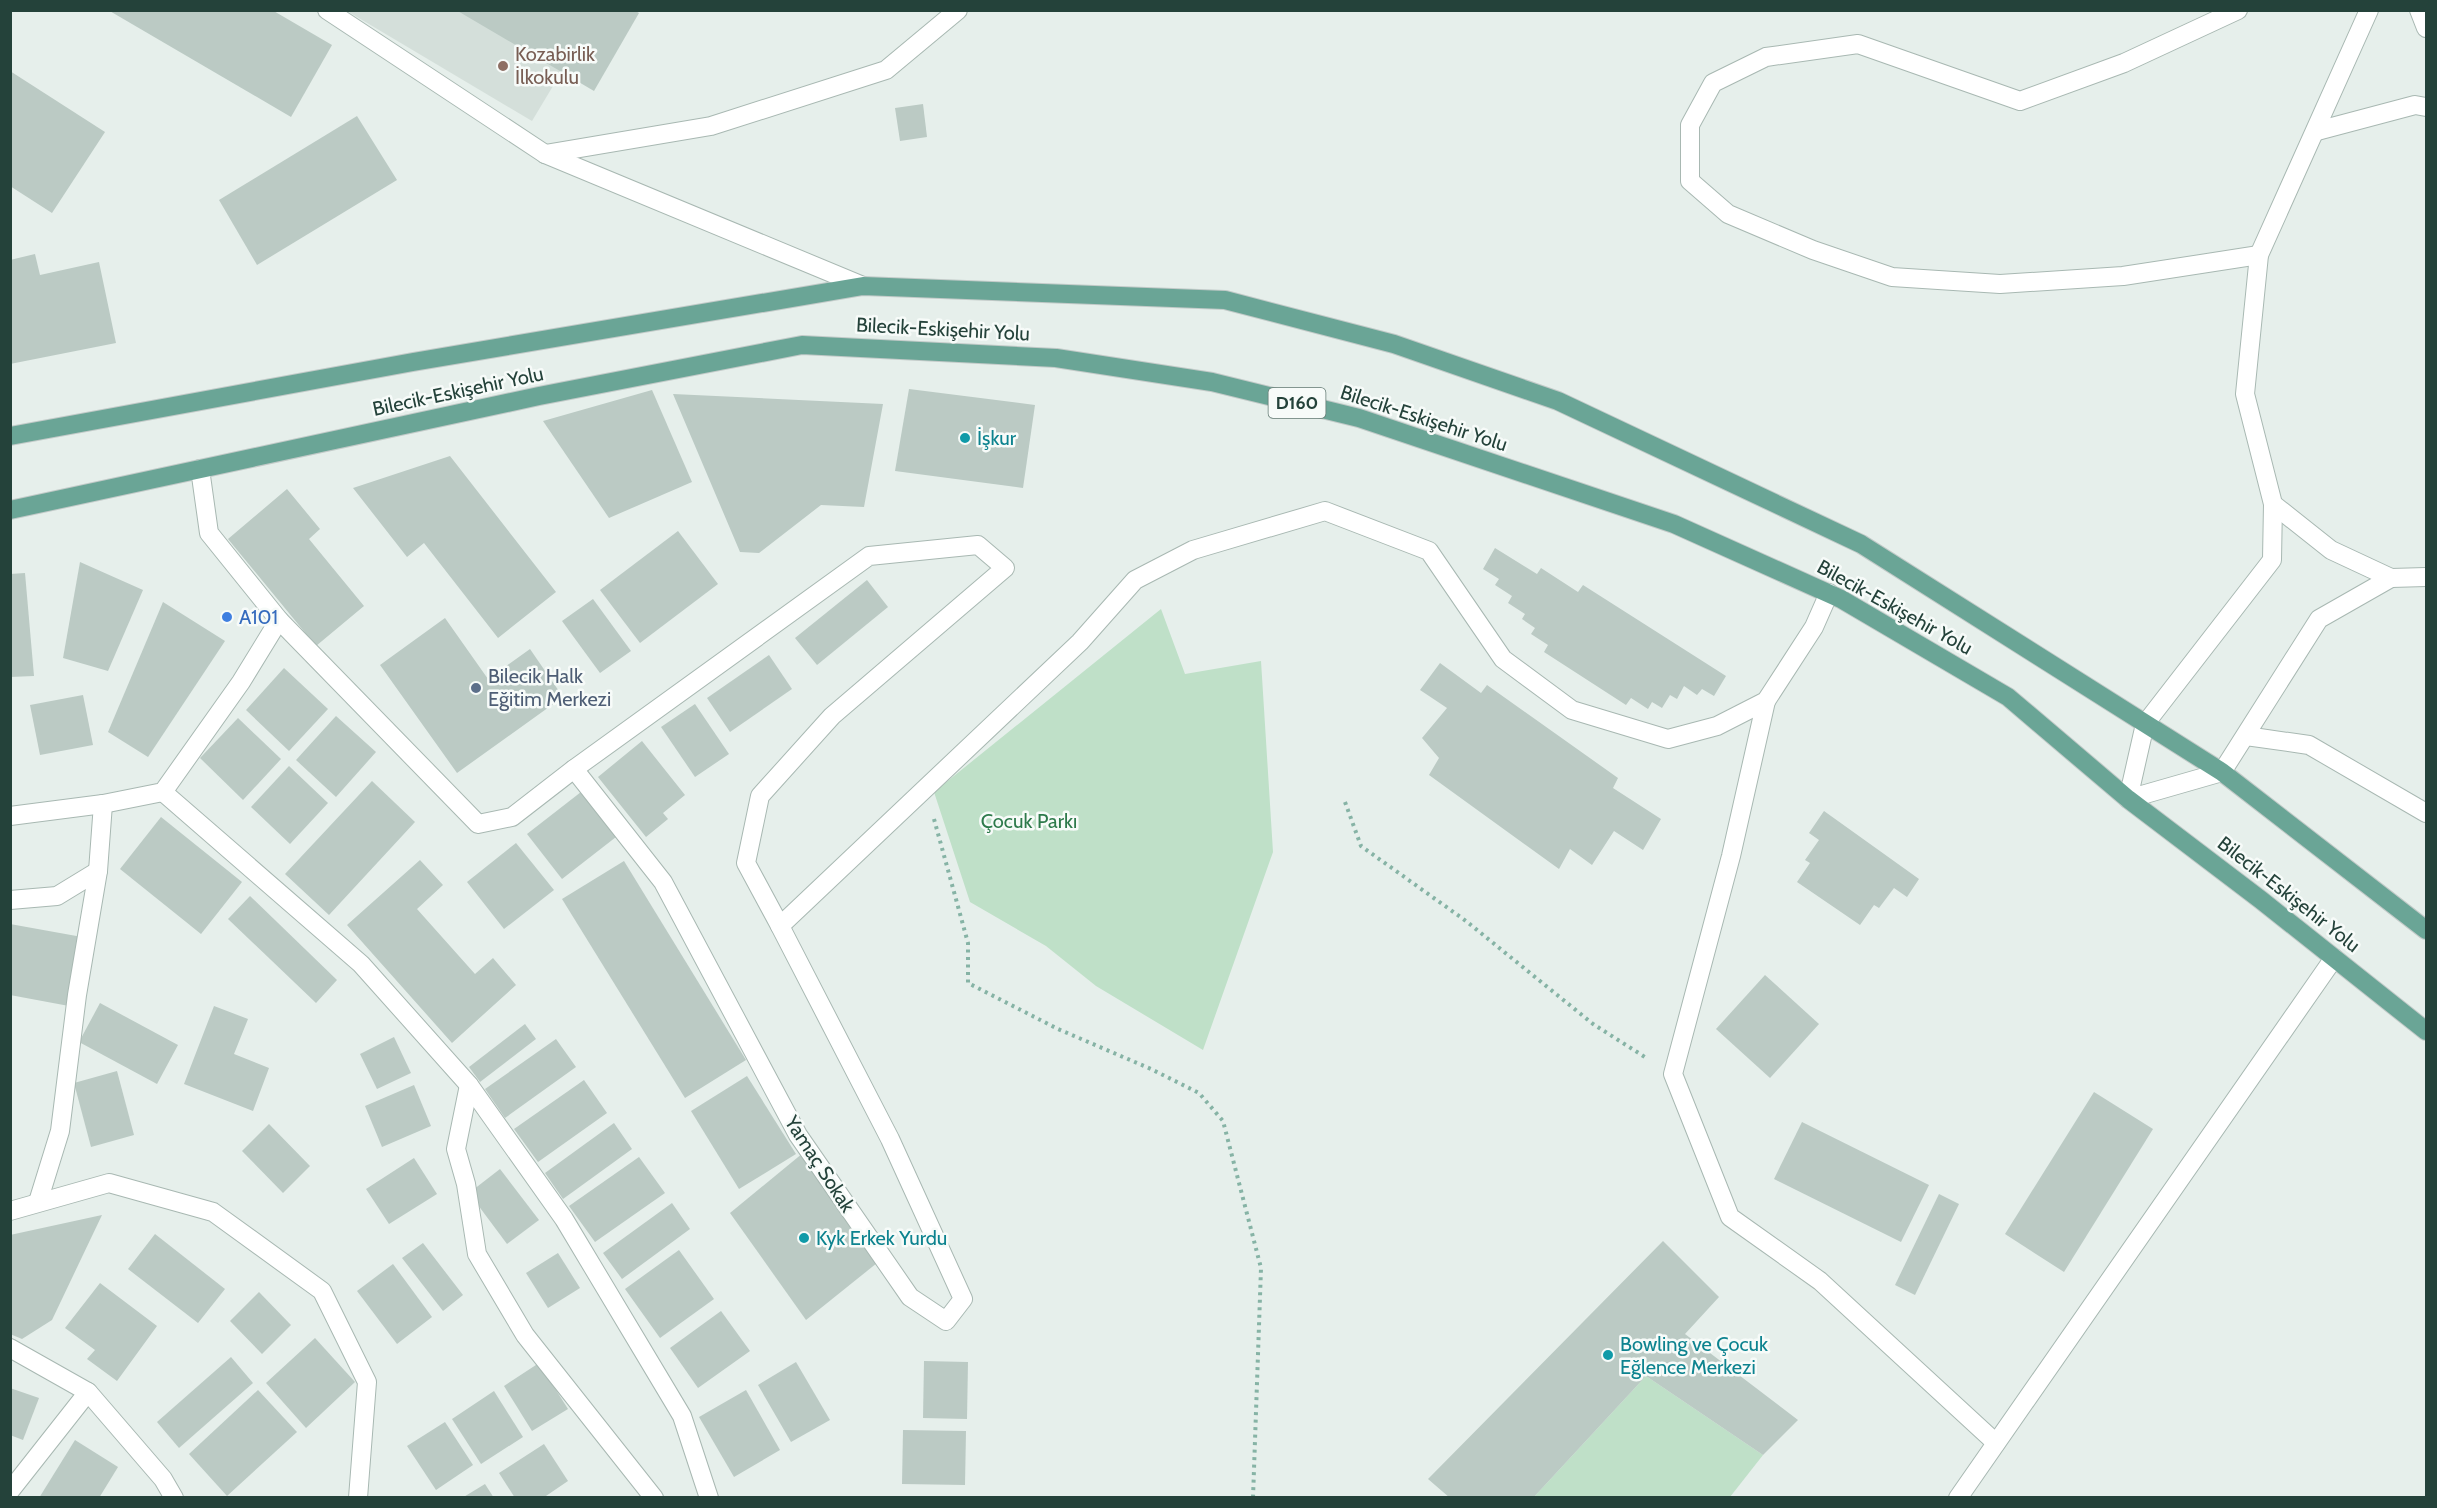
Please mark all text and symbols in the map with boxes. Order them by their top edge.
place label: Kozabirlik İlkokulu [515,42,595,89]
marker: Kozabirlik İlkokulu [496,59,510,73]
street label: Bilecik-Eskişehir Yolu [855,312,1031,346]
street label: Bilecik-Eskişehir Yolu [370,361,546,421]
street label: Bilecik-Eskişehir Yolu [1337,380,1511,456]
road number: D160 [1268,388,1326,418]
place label: İşkur [977,426,1017,450]
marker: İşkur [958,431,972,445]
street label: Bilecik-Eskişehir Yolu [1813,554,1977,660]
place label: A101 [239,605,278,629]
marker: A101 [220,610,234,624]
place label: Bilecik Halk Eğitim Merkezi [488,664,611,711]
marker: Bilecik Halk Eğitim Merkezi [469,681,483,695]
park label: Çocuk Parkı [981,809,1077,833]
street label: Bilecik-Eskişehir Yolu [2213,831,2365,957]
street label: Yamaç Sokak [779,1110,860,1217]
place label: Kyk Erkek Yurdu [816,1226,947,1250]
marker: Kyk Erkek Yurdu [797,1231,811,1245]
place label: Bowling ve Çocuk Eğlence Merkezi [1620,1332,1768,1379]
marker: Bowling ve Çocuk Eğlence Merkezi [1601,1348,1615,1362]

